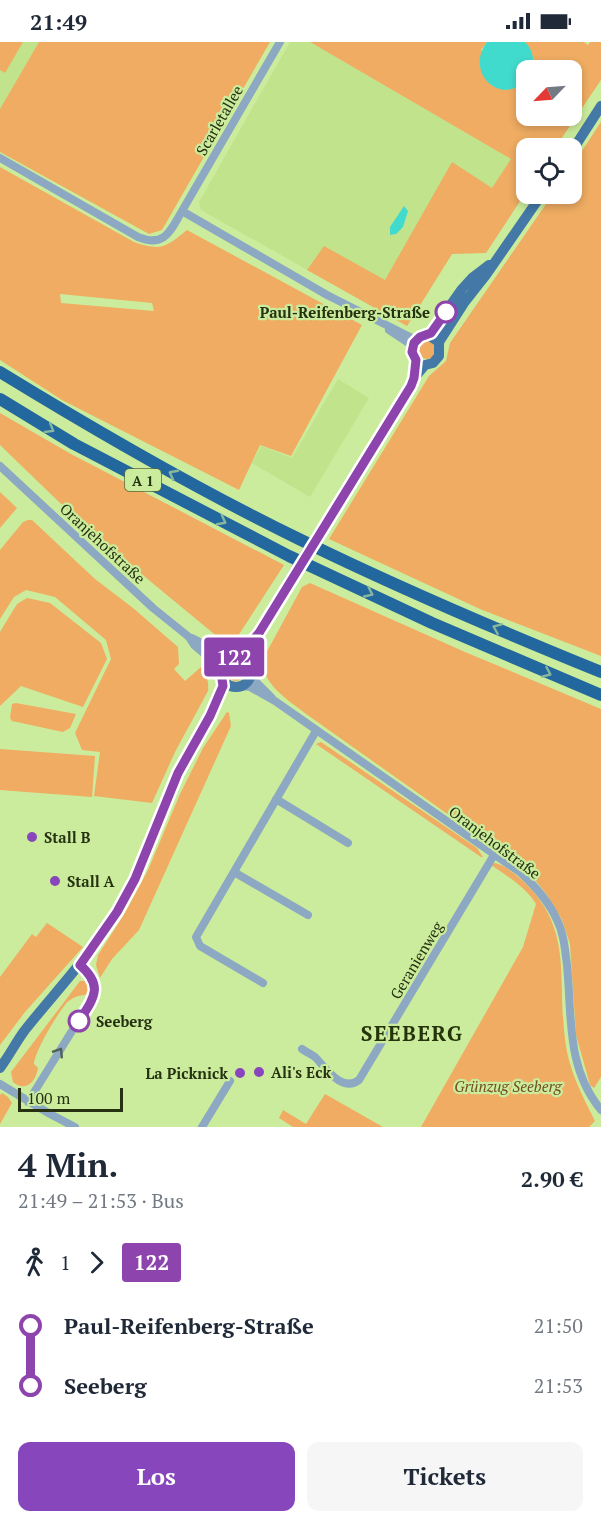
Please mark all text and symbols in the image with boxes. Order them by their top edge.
text: 21:49 [30,7,87,36]
north arrow [516,60,582,126]
map controls [516,60,582,204]
street label: Scarletallee [191,81,247,159]
button: locate [516,138,582,204]
marker: Paul-Reifenberg-Straße [435,301,457,323]
place label: Paul-Reifenberg-Straße [260,302,430,322]
one-way arrow [44,422,54,434]
road number: A 1 [125,469,161,491]
one-way arrow [169,470,180,481]
street label: Oranjehofstraße [56,498,150,588]
one-way arrow [216,514,226,525]
one-way arrow [362,586,373,598]
one-way arrow [492,623,503,635]
line badge: 122 [200,638,268,676]
text: 122 [216,643,252,671]
one-way arrow [540,666,551,678]
street label: Oranjehofstraße [445,801,545,883]
place label: Stall B [44,827,91,847]
marker: Stall B [25,830,39,844]
place label: Stall A [67,871,115,891]
marker: Stall A [48,874,62,888]
street label: Geranienweg [385,917,448,1003]
marker: Seeberg [68,1010,90,1032]
place label: Seeberg [96,1011,153,1031]
district label: SEEBERG [361,1019,463,1047]
one-way arrow [52,1048,63,1059]
place label: Ali's Eck [271,1062,331,1082]
place label: La Picknick [146,1063,228,1083]
marker: Ali's Eck [252,1065,266,1079]
marker: La Picknick [233,1066,247,1080]
park label: Grünzug Seeberg [454,1076,563,1096]
scale bar [18,1085,123,1112]
text: 100 m [27,1087,70,1109]
text: 4 Min. [18,1143,118,1186]
text: 2.90 € [521,1164,583,1193]
text: 21:49 – 21:53 · Bus [18,1187,184,1214]
icon: walk [18,1246,51,1279]
icon: forward [80,1246,113,1279]
text: 122 [134,1248,169,1276]
text: 1 [60,1249,71,1276]
text: Paul-Reifenberg-Straße [64,1311,314,1340]
text: 21:50 [534,1312,583,1339]
text: Seeberg [64,1371,147,1400]
text: 21:53 [534,1372,583,1399]
button: Los [18,1442,295,1511]
button: Tickets [307,1442,583,1511]

